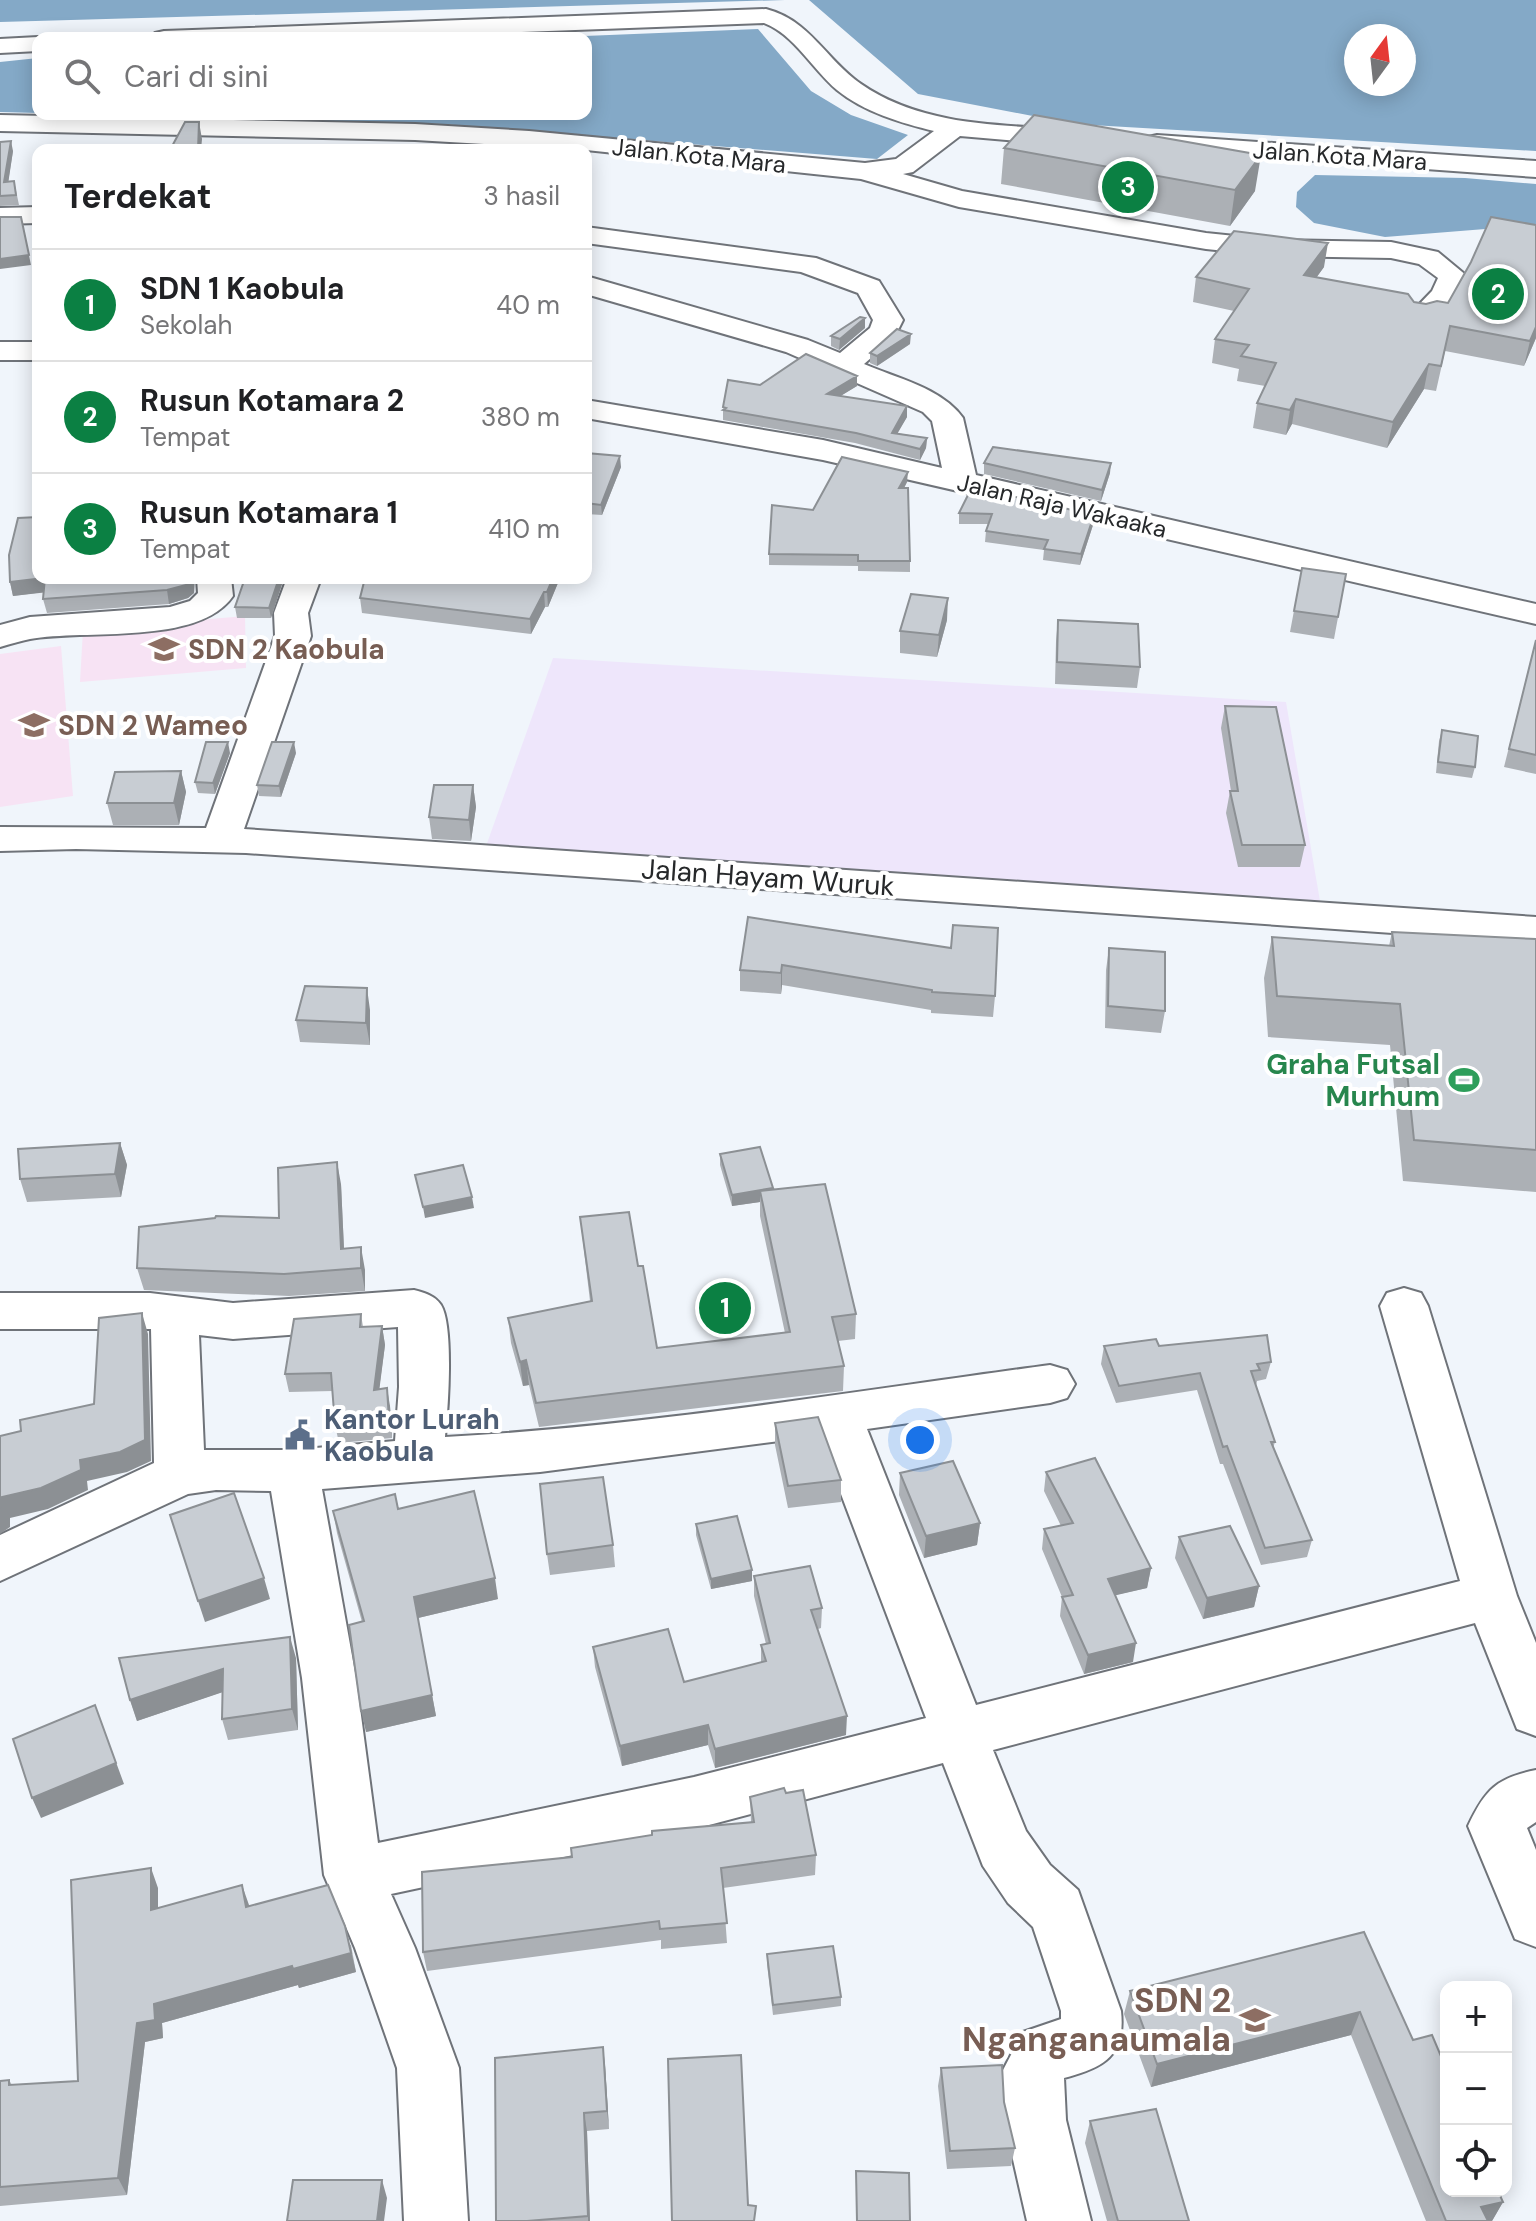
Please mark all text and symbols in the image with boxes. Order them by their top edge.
north arrow [1344,24,1416,96]
search box [32,32,592,120]
icon: search [60,54,104,98]
text: Cari di sini [124,57,269,96]
street label: Jalan Kota Mara [611,131,788,180]
street label: Jalan Kota Mara [1252,134,1428,177]
pin: 3 [1102,157,1154,217]
text: Terdekat [64,174,212,219]
text: 3 hasil [484,179,560,213]
pin: 2 [1472,264,1524,324]
text: SDN 1 Kaobula [140,269,344,308]
text: 1 [85,288,95,322]
text: 40 m [496,288,560,322]
text: Sekolah [140,308,232,342]
text: Rusun Kotamara 2 [140,381,404,420]
text: 2 [82,400,98,434]
text: 380 m [481,400,560,434]
text: Tempat [140,420,230,454]
street label: Jalan Raja Wakaaka [954,466,1170,545]
text: Rusun Kotamara 1 [140,493,398,532]
text: 3 [82,512,98,546]
text: 410 m [488,512,560,546]
text: Tempat [140,532,230,566]
place label: SDN 2 Kaobula [188,631,385,668]
school or university icon: SDN 2 Kaobula [147,632,181,666]
place label: SDN 2 Wameo [58,707,248,744]
school or university icon: SDN 2 Wameo [17,708,51,742]
street label: Jalan Hayam Wuruk [640,850,896,905]
place label: Graha Futsal Murhum [1266,1046,1440,1115]
sports icon: Graha Futsal Murhum [1447,1063,1481,1097]
pin: 1 [699,1278,751,1338]
place label: Kantor Lurah Kaobula [324,1401,500,1470]
public building icon: Kantor Lurah Kaobula [283,1418,317,1452]
your location [900,1420,940,1460]
place label: SDN 2 Nganganaumala [962,1978,1231,2062]
map controls [1440,1981,1512,2197]
button: + [1440,1981,1512,2053]
school or university icon: SDN 2 Nganganaumala [1238,2003,1272,2037]
button: − [1440,2053,1512,2125]
button: locate [1440,2125,1512,2197]

